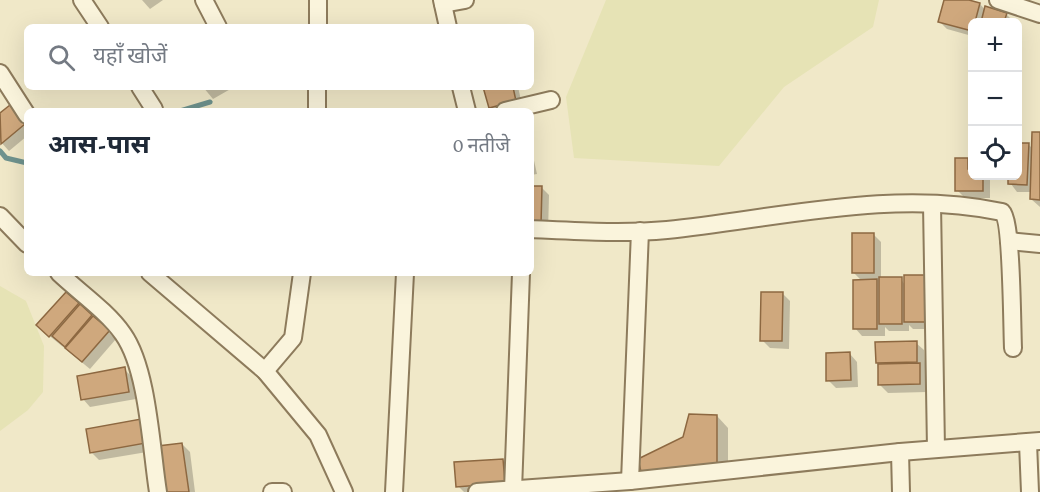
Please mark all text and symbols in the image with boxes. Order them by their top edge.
map controls [968,18,1022,180]
button: + [968,18,1022,72]
search box [24,24,534,90]
icon: search [45,41,78,74]
text: यहाँ खोजें [93,43,167,68]
button: − [968,72,1022,126]
button: locate [968,126,1022,180]
text: आस-पास [48,130,150,159]
text: 0 नतीजे [452,134,510,156]

